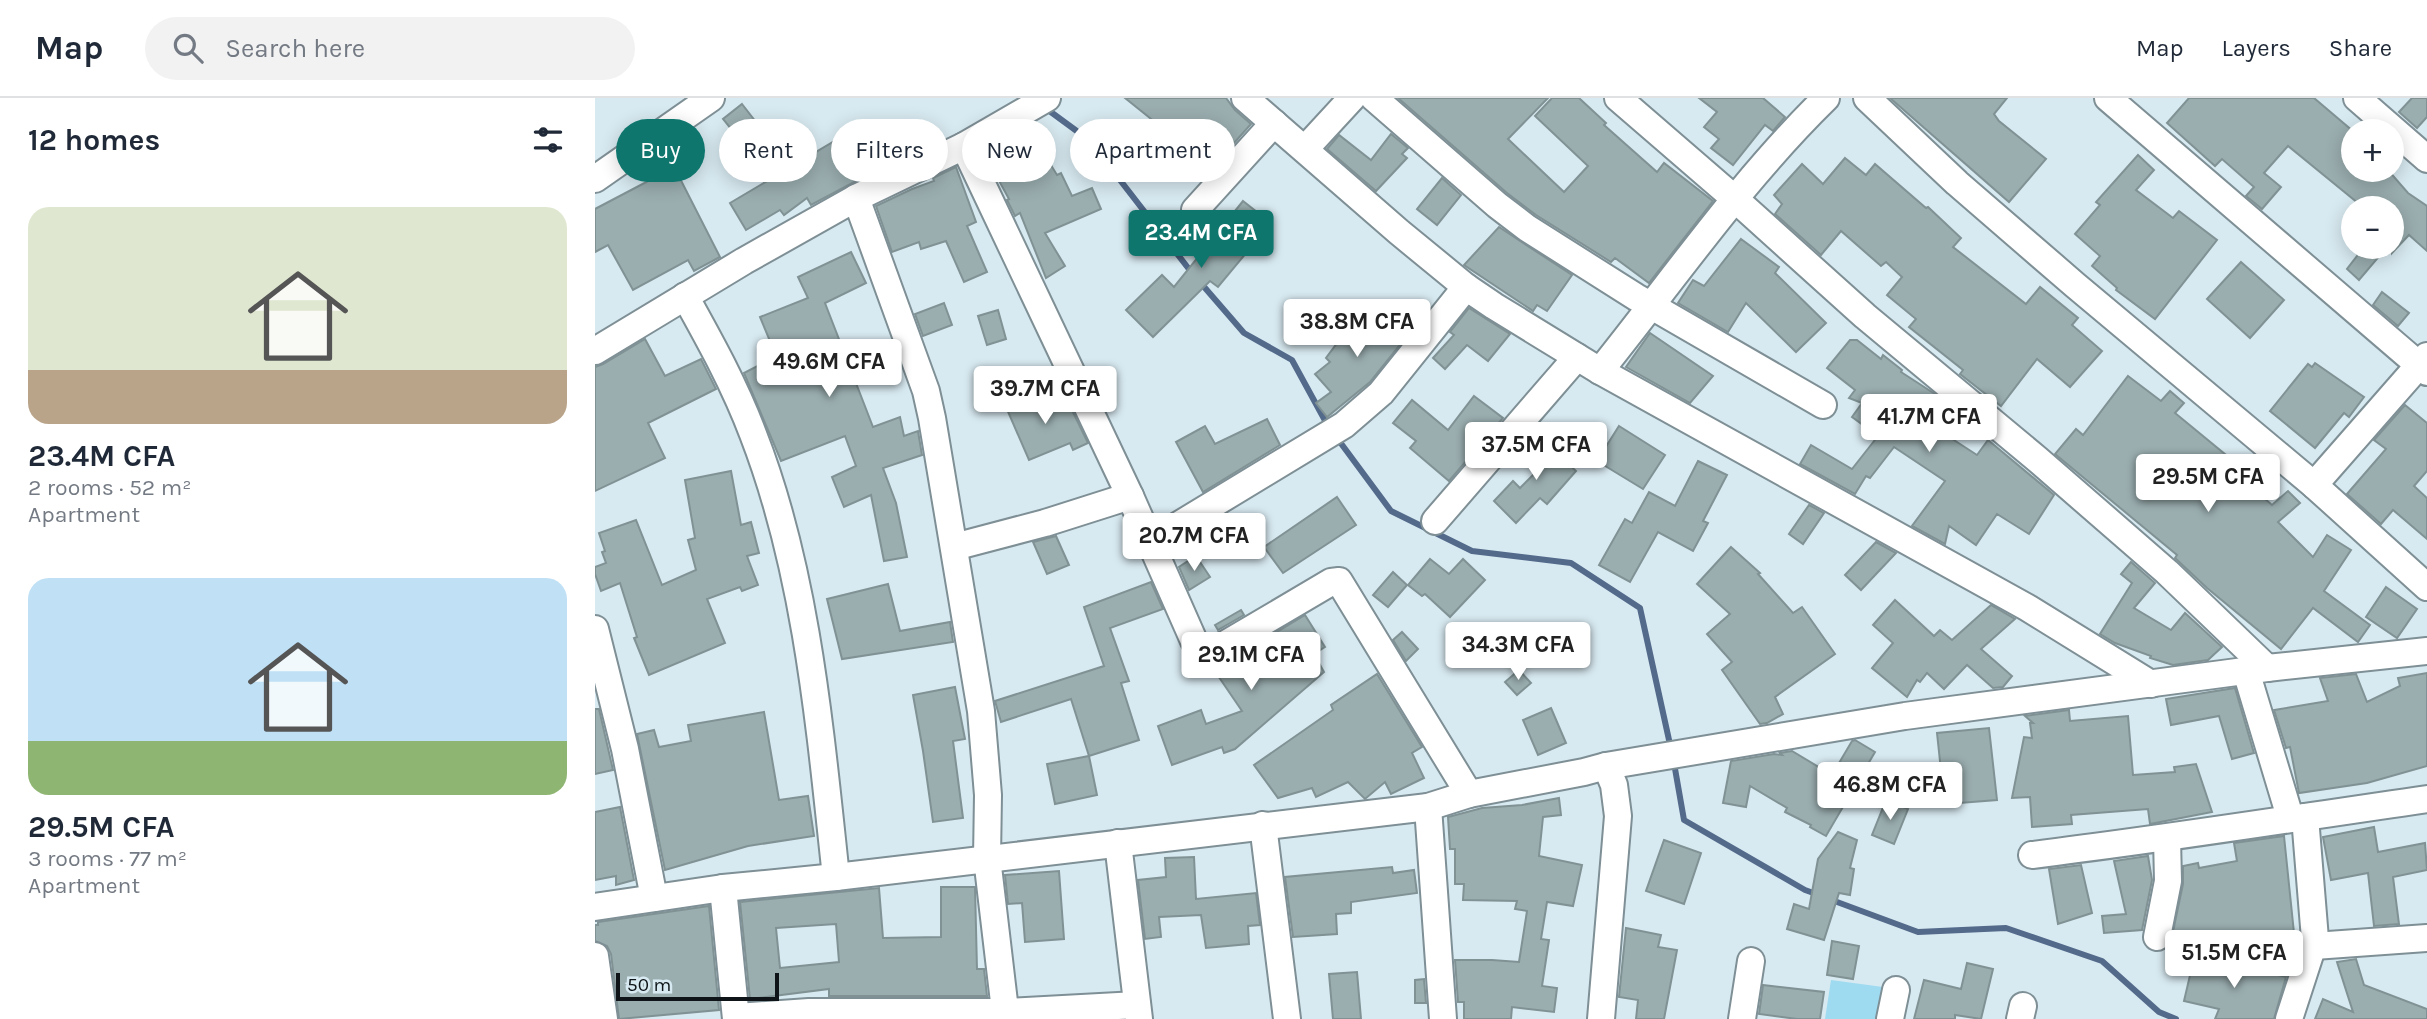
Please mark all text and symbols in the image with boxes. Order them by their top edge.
search box [145,17,635,80]
text: Map [35,29,103,67]
icon: search [169,29,207,67]
text: Search here [225,33,365,64]
text: Map [2136,34,2184,62]
text: Layers [2222,34,2291,62]
text: Share [2329,34,2392,62]
chip: Buy [616,119,705,182]
chip: Rent [719,119,817,182]
chip: Filters [831,119,948,182]
chip: New [962,119,1056,182]
chip: Apartment [1070,119,1235,182]
map controls [2341,119,2404,259]
button: + [2341,119,2404,182]
icon: filters [529,121,567,159]
text: 12 homes [28,122,160,158]
button: − [2341,196,2404,259]
pin: 23.4M CFA [1121,211,1281,270]
text: 23.4M CFA [1145,219,1257,246]
icon: home [235,253,361,379]
pin: 38.8M CFA [1277,300,1437,359]
text: 38.8M CFA [1300,308,1414,335]
pin: 49.6M CFA [749,340,909,399]
text: 49.6M CFA [773,348,885,375]
pin: 39.7M CFA [965,366,1125,426]
text: 39.7M CFA [990,375,1100,402]
pin: 41.7M CFA [1849,394,2009,454]
text: 41.7M CFA [1877,403,1981,430]
pin: 37.5M CFA [1456,422,1616,482]
text: 37.5M CFA [1481,431,1591,458]
text: 23.4M CFA [28,438,175,474]
pin: 29.5M CFA [2128,454,2288,514]
text: 29.5M CFA [2152,463,2264,490]
text: 2 rooms · 52 m² [28,474,191,501]
text: Apartment [28,501,140,528]
pin: 20.7M CFA [1114,514,1274,573]
text: 20.7M CFA [1139,522,1249,549]
pin: 34.3M CFA [1438,622,1598,682]
icon: home [235,624,361,750]
text: 34.3M CFA [1461,631,1575,658]
pin: 29.1M CFA [1171,632,1331,692]
text: 29.1M CFA [1197,641,1305,668]
pin: 46.8M CFA [1810,762,1970,822]
text: 46.8M CFA [1833,771,1947,798]
text: 29.5M CFA [28,809,174,845]
text: 3 rooms · 77 m² [28,845,187,872]
text: Apartment [28,872,140,899]
pin: 51.5M CFA [2154,930,2314,990]
text: 51.5M CFA [2181,939,2287,966]
scale bar [616,970,779,1002]
text: 50 m [627,974,671,996]

